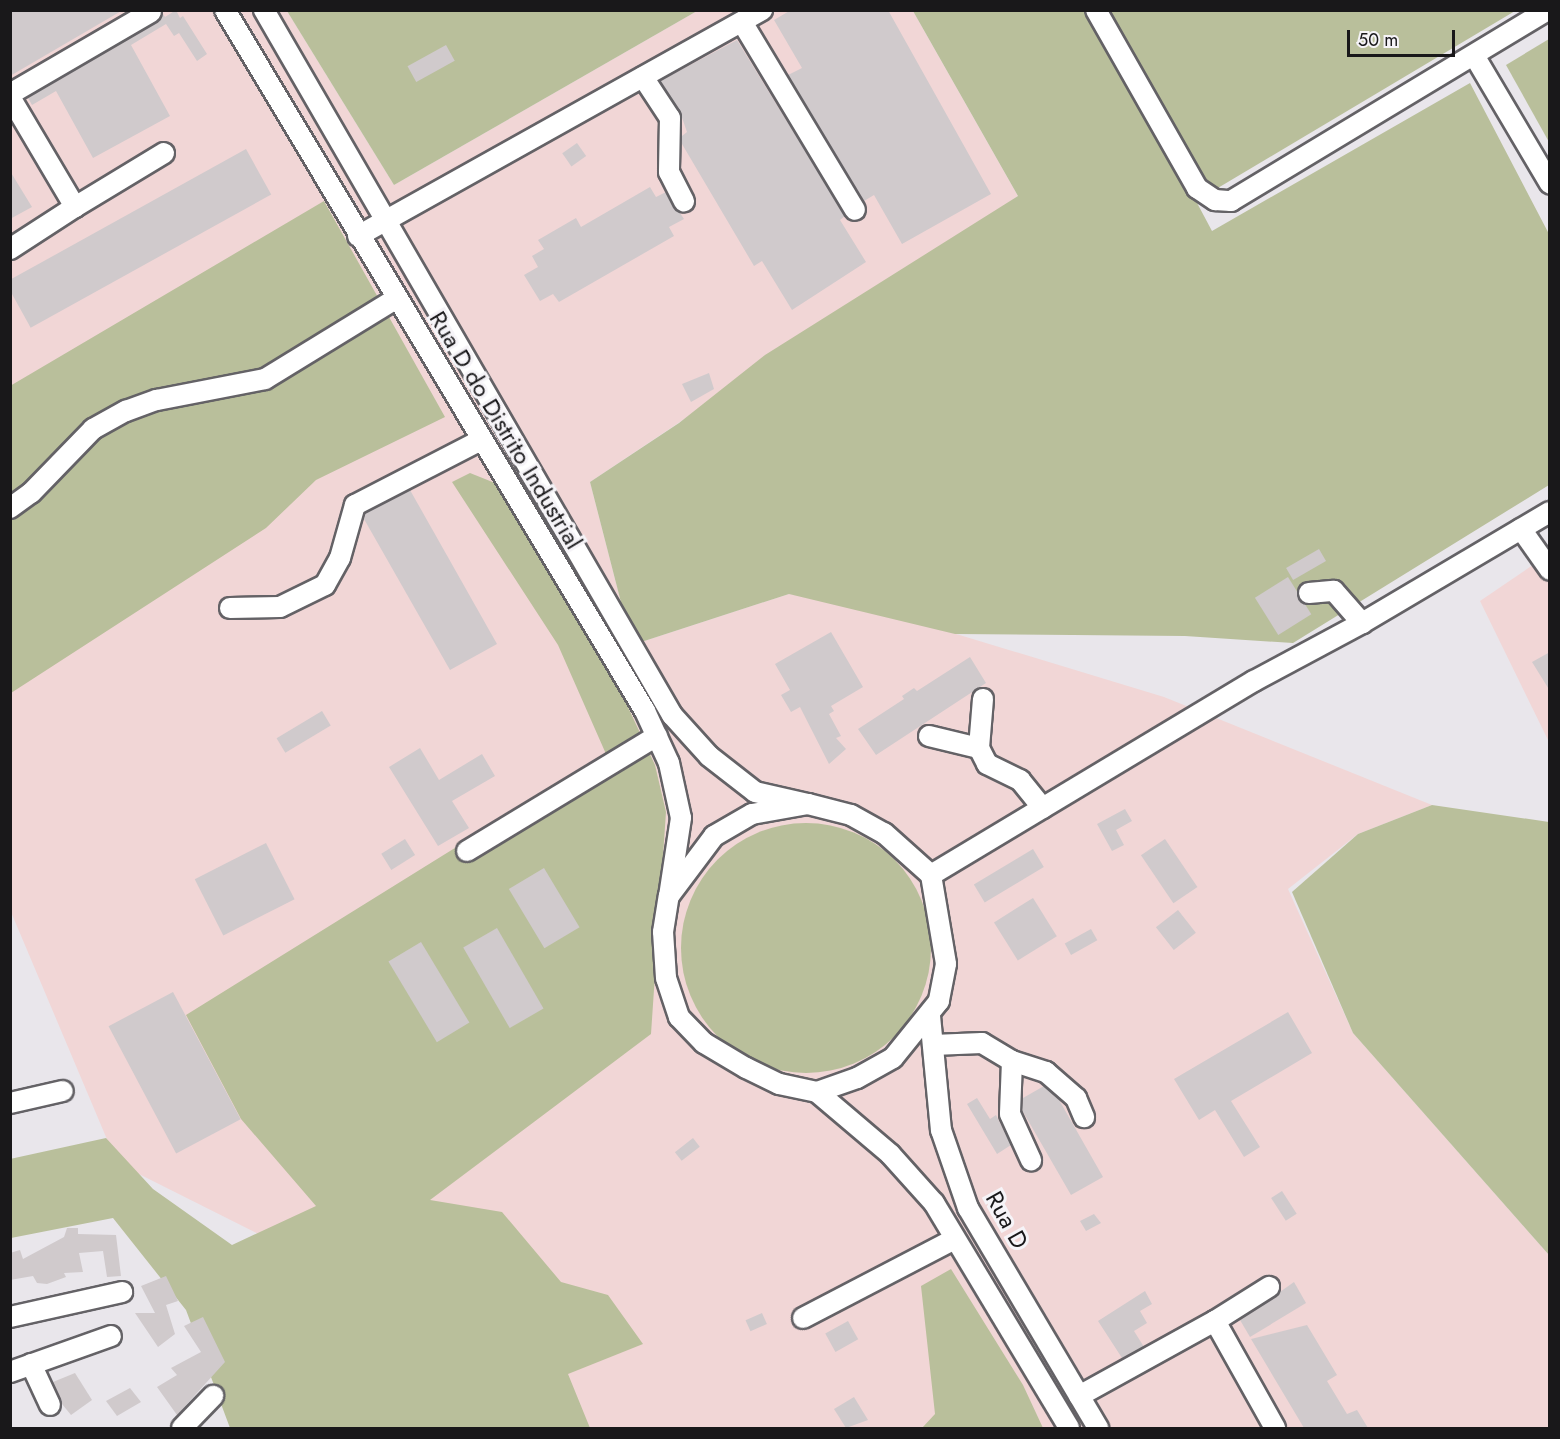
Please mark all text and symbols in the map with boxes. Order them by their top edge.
scale bar [1350,18,1458,56]
text: 50 m [1358,27,1398,53]
street label: Rua D do Distrito Industrial [423,306,589,554]
street label: Rua D [980,1186,1034,1254]

